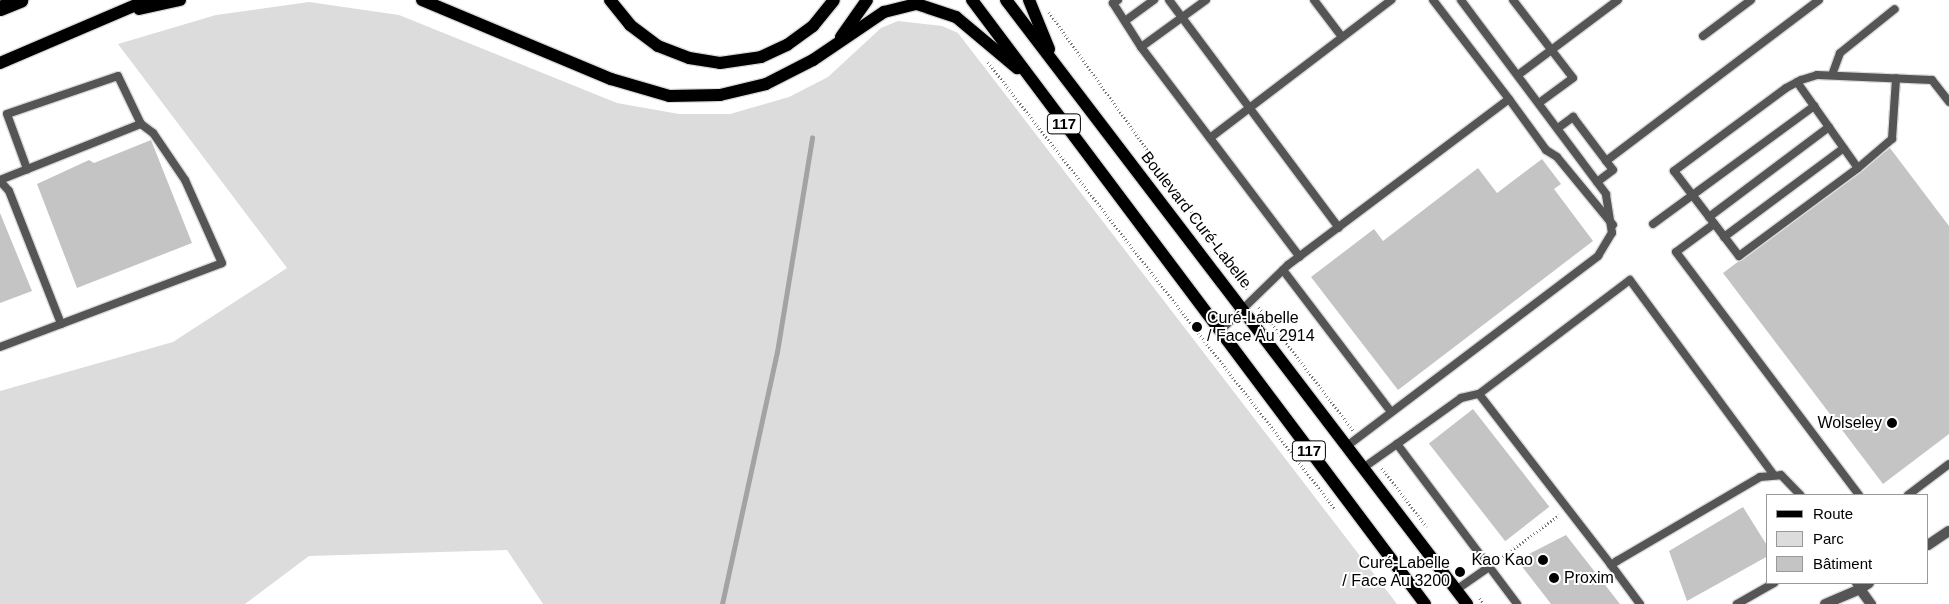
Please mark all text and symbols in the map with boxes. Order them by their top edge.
road number: 117 [1046,112,1082,136]
street label: Boulevard Curé-Labelle [1137,148,1255,292]
place label: Curé-Labelle / Face Au 2914 [1207,308,1316,346]
marker: Curé-Labelle / Face Au 2914 [1191,321,1203,333]
place label: Wolseley [1817,413,1882,433]
marker: Wolseley [1886,417,1898,429]
road number: 117 [1292,438,1326,464]
legend [1766,494,1929,584]
text: Route [1813,505,1853,522]
text: Parc [1813,530,1844,547]
place label: Kao Kao [1472,550,1533,570]
place label: Curé-Labelle / Face Au 3200 [1341,553,1450,591]
marker: Kao Kao [1537,554,1549,566]
text: Bâtiment [1813,555,1872,572]
marker: Curé-Labelle / Face Au 3200 [1454,566,1466,578]
place label: Proxim [1564,568,1614,588]
marker: Proxim [1548,572,1560,584]

